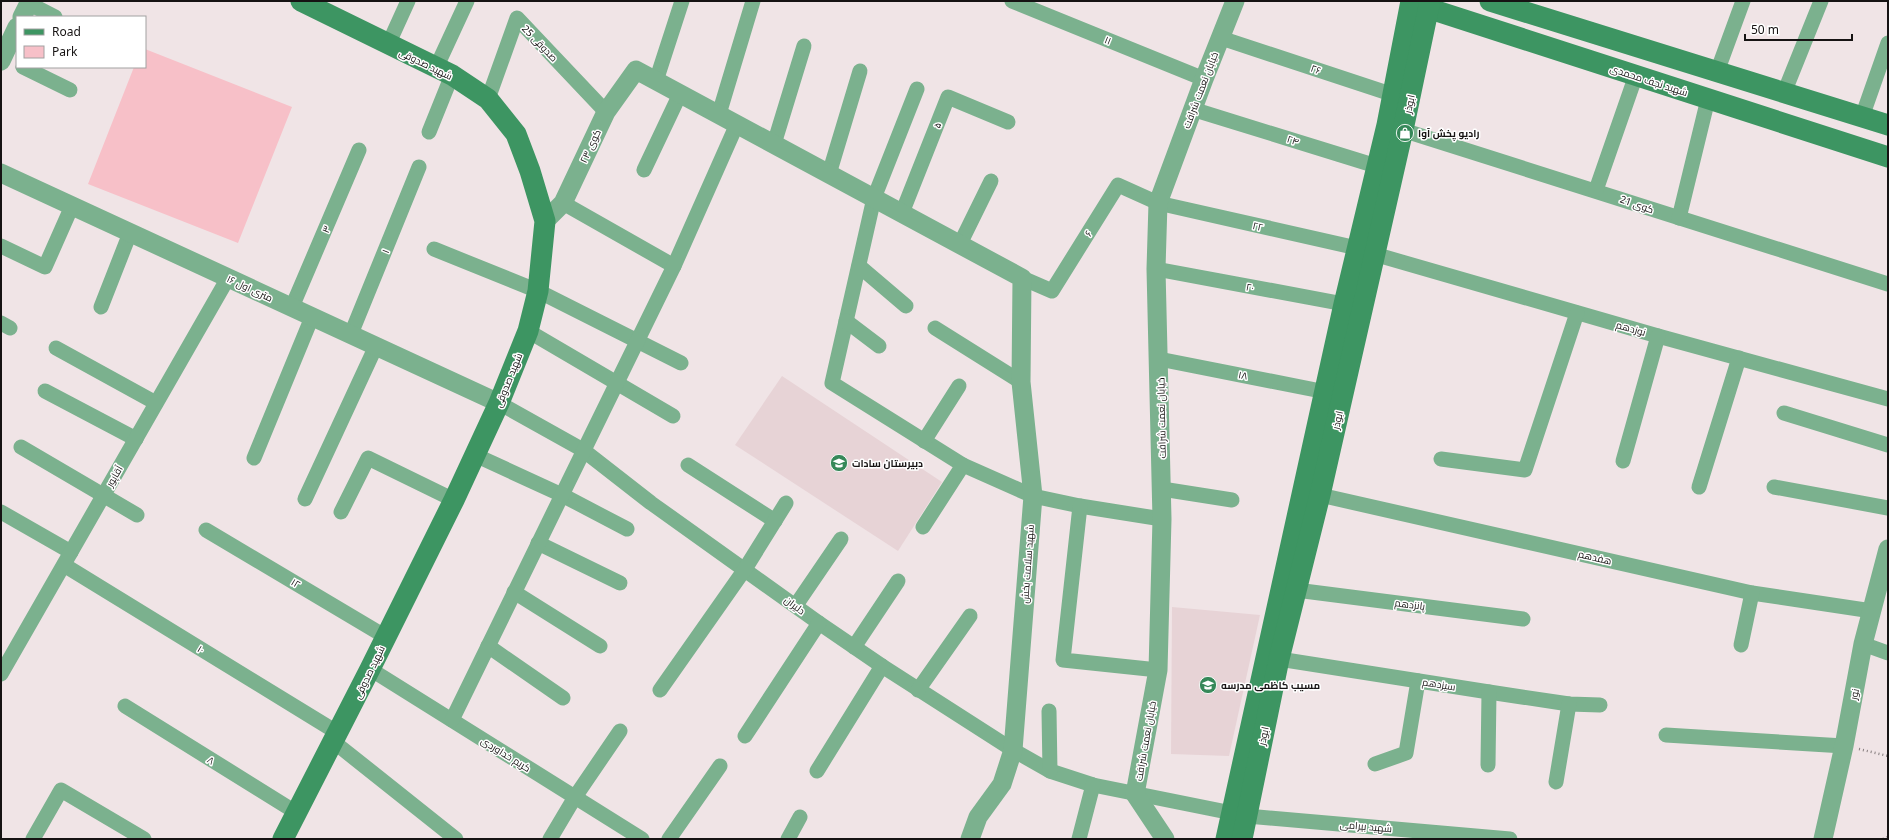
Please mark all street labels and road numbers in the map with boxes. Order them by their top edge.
street label: صدوقی 25 [519,22,561,64]
street label: ۱۱ [1103,32,1113,48]
street label: شهید صدوقی [397,45,455,83]
street label: خیابان نعمت شرافت [1179,50,1221,130]
street label: ۲۶ [1309,61,1323,77]
street label: شهید نجف محمدی [1608,61,1690,99]
street label: ابوذر [1400,93,1418,116]
street label: ۵ [929,120,945,130]
street label: کوی ۲۳ [576,127,604,165]
street label: ۲۴ [1285,132,1301,149]
street label: کوی 21 [1618,192,1656,216]
street label: ۲۲ [1251,218,1265,234]
street label: ۳ [318,223,334,235]
street label: ۶ [1081,227,1095,239]
street label: ۱ [378,247,392,255]
street label: ۱۶ متری اول [225,271,275,305]
street label: ۲۰ [1245,279,1255,295]
street label: نوزدهم [1614,317,1648,340]
street label: شهید صدوقی [491,351,525,409]
street label: ۱۸ [1237,367,1249,383]
street label: خیابان نعمت شرافت [1153,377,1169,459]
street label: ابوذر [1328,409,1346,432]
street label: آقاپور [102,462,126,490]
street label: شهید سلامت بخش [1017,524,1037,604]
street label: هفدهم [1577,546,1613,569]
street label: ۱۲ [289,575,303,591]
street label: دلیران [782,593,808,618]
street label: پانزدهم [1394,595,1426,614]
street label: ۱۰ [195,642,207,656]
street label: شهید صدوقی [350,643,388,701]
street label: سیزدهم [1421,674,1457,695]
street label: نور [1846,687,1862,702]
street label: خیابان نعمت شرافت [1131,700,1159,782]
street label: ابوذر [1254,725,1272,748]
street label: کریم خداوردی [478,733,534,776]
street label: ۸ [205,752,217,768]
street label: شهید بیرامی [1339,817,1393,835]

